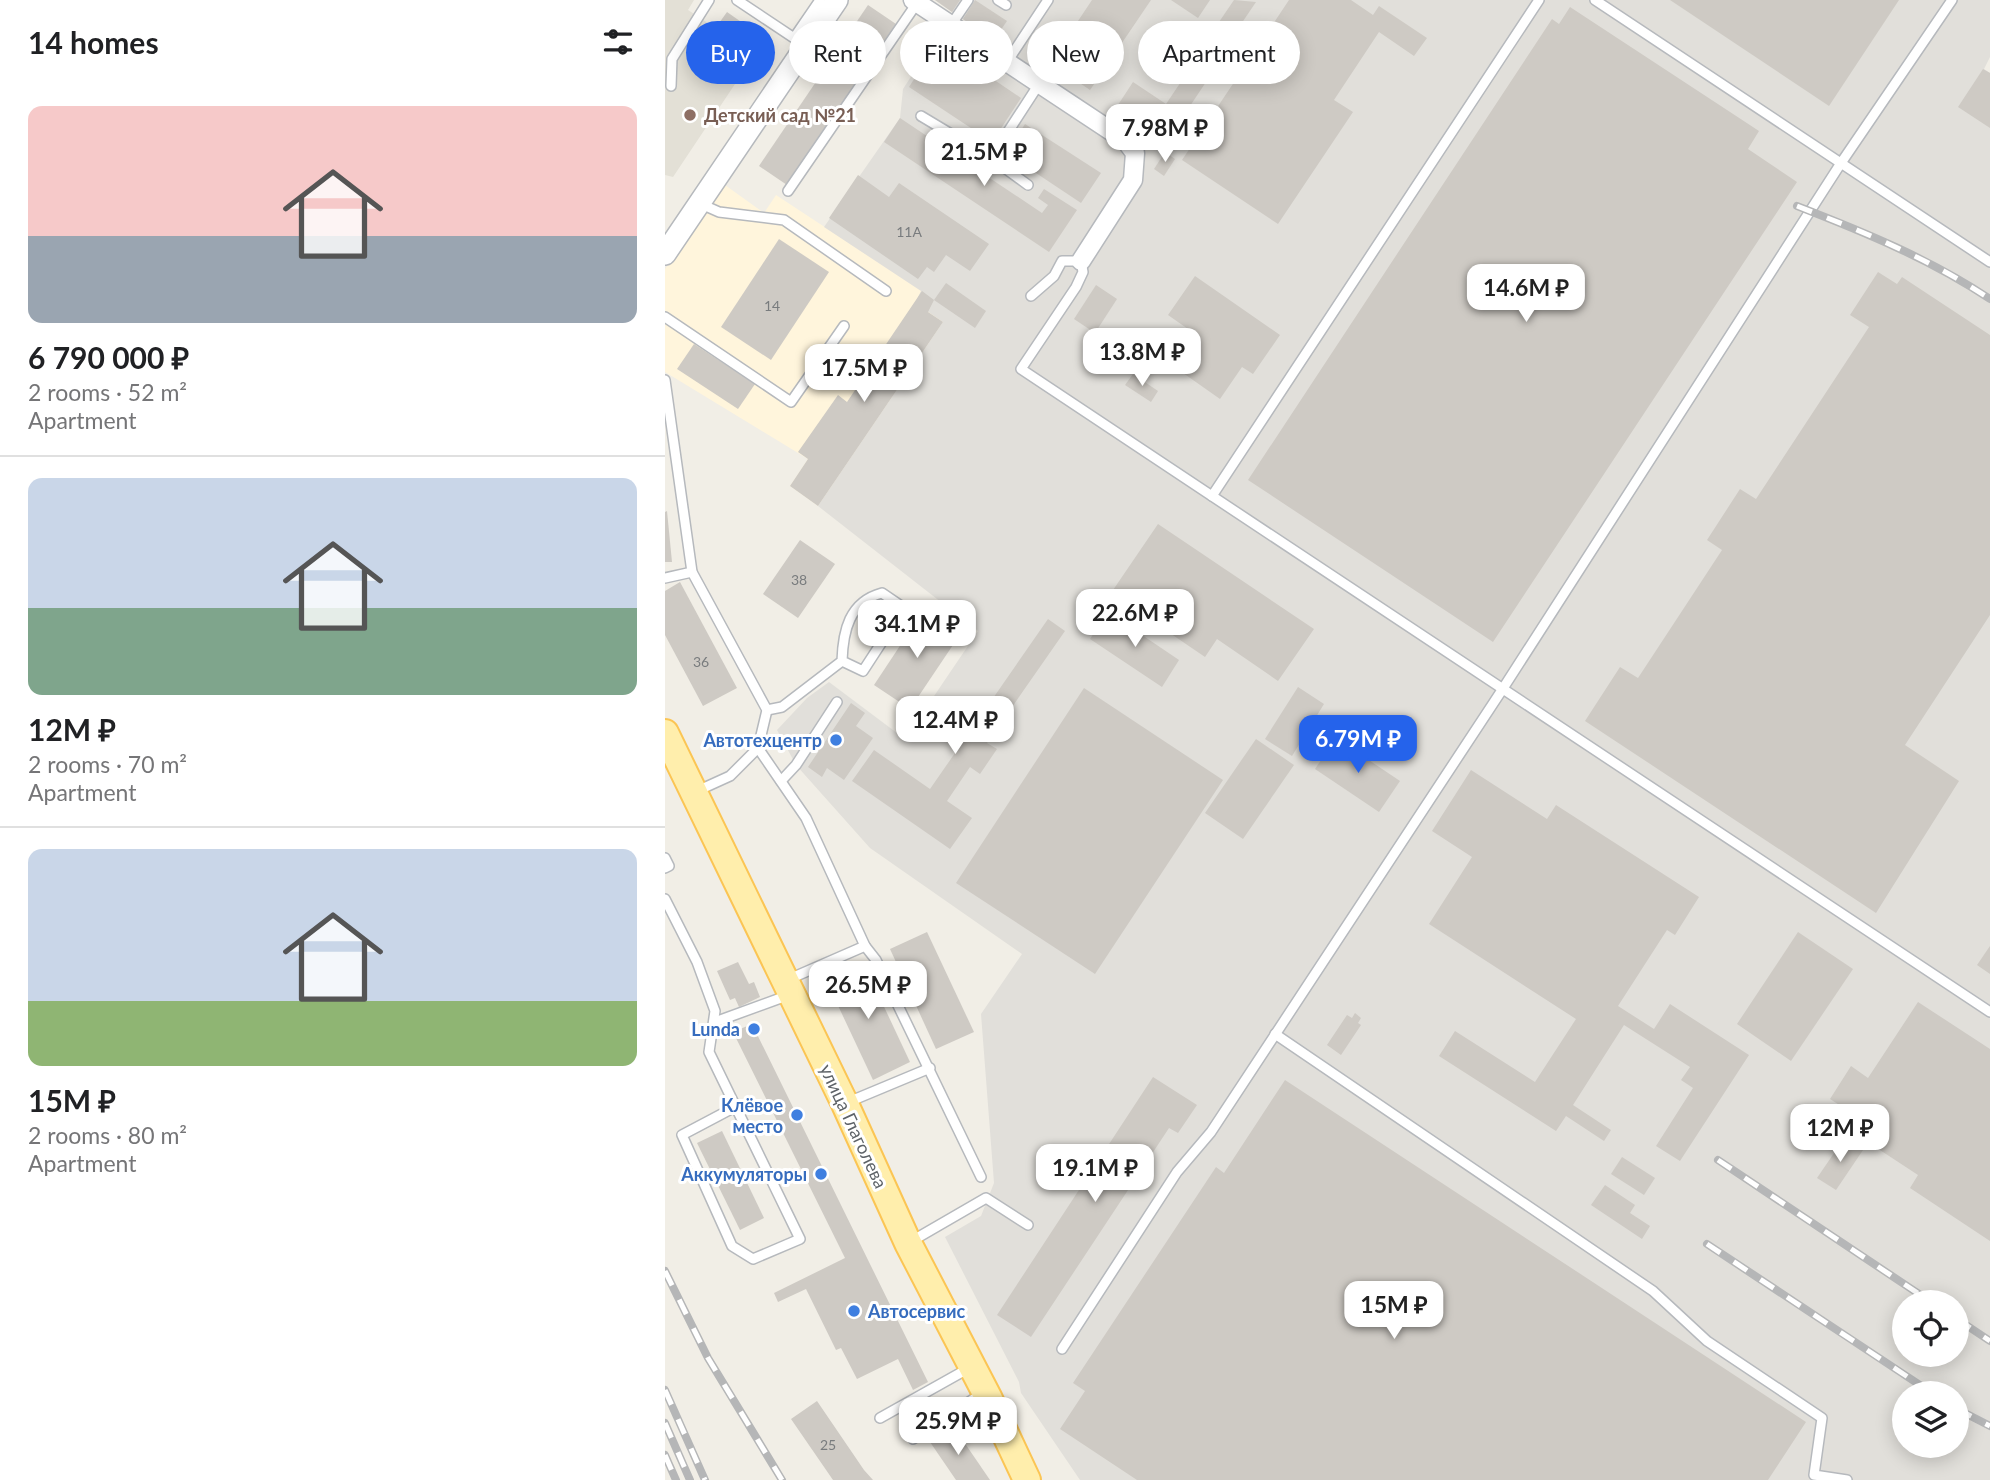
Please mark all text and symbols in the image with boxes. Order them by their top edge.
chip: Buy [686,21,775,84]
chip: Rent [789,21,886,84]
chip: Filters [900,21,1013,84]
chip: New [1027,21,1124,84]
chip: Apartment [1138,21,1300,84]
icon: filters [599,23,637,61]
text: 14 homes [28,24,159,60]
place label: Детский сад №21 [704,104,856,126]
pin: 7.98M ₽ [1100,104,1230,164]
marker: Детский сад №21 [682,107,698,123]
text: 7.98M ₽ [1122,113,1208,141]
pin: 21.5M ₽ [919,128,1049,188]
text: 21.5M ₽ [941,137,1027,165]
icon: home [270,151,396,277]
house number: 11А [896,223,922,240]
pin: 14.6M ₽ [1461,264,1591,324]
text: 14.6M ₽ [1483,273,1569,301]
house number: 14 [764,297,780,314]
pin: 13.8M ₽ [1077,328,1207,388]
text: 13.8M ₽ [1099,337,1185,365]
text: 6 790 000 ₽ [28,339,189,375]
pin: 17.5M ₽ [799,344,929,404]
text: 17.5M ₽ [821,353,907,381]
text: 2 rooms · 52 m² [28,378,187,406]
text: Apartment [28,406,136,434]
icon: home [270,523,396,649]
house number: 38 [791,571,807,588]
pin: 22.6M ₽ [1070,590,1200,649]
text: 22.6M ₽ [1092,598,1178,626]
pin: 34.1M ₽ [852,600,982,660]
text: 34.1M ₽ [874,609,960,637]
house number: 36 [693,653,709,670]
pin: 12.4M ₽ [890,696,1020,756]
text: 12.4M ₽ [912,705,998,733]
text: 12M ₽ [28,711,116,747]
pin: 6.79M ₽ [1293,716,1423,775]
text: 6.79M ₽ [1315,724,1401,752]
place label: Автотехцентр [702,729,822,751]
marker: Автотехцентр [828,732,844,748]
text: 2 rooms · 70 m² [28,750,187,778]
text: Apartment [28,778,136,806]
icon: home [270,894,396,1020]
pin: 26.5M ₽ [803,962,933,1021]
text: 26.5M ₽ [825,970,911,998]
place label: Lunda [691,1018,740,1040]
marker: Lunda [746,1021,762,1037]
street label: улица Глаголева [816,1060,892,1192]
text: 15M ₽ [28,1082,116,1118]
place label: Клёвое место [721,1094,783,1137]
pin: 12M ₽ [1791,1104,1889,1164]
marker: Клёвое место [789,1107,805,1123]
text: 12M ₽ [1806,1113,1874,1141]
text: 2 rooms · 80 m² [28,1121,187,1149]
pin: 19.1M ₽ [1030,1144,1160,1204]
text: Apartment [28,1149,136,1177]
text: 19.1M ₽ [1052,1153,1138,1181]
place label: Аккумуляторы [680,1163,807,1185]
marker: Аккумуляторы [813,1166,829,1182]
pin: 15M ₽ [1345,1282,1443,1341]
text: 15M ₽ [1360,1290,1428,1318]
map controls [1892,1290,1969,1458]
button: locate [1892,1290,1969,1367]
place label: Автосервис [867,1300,966,1322]
marker: Автосервис [846,1303,862,1319]
button: layers [1892,1381,1969,1458]
pin: 25.9M ₽ [893,1398,1023,1457]
text: 25.9M ₽ [915,1406,1001,1434]
house number: 25 [820,1436,836,1453]

